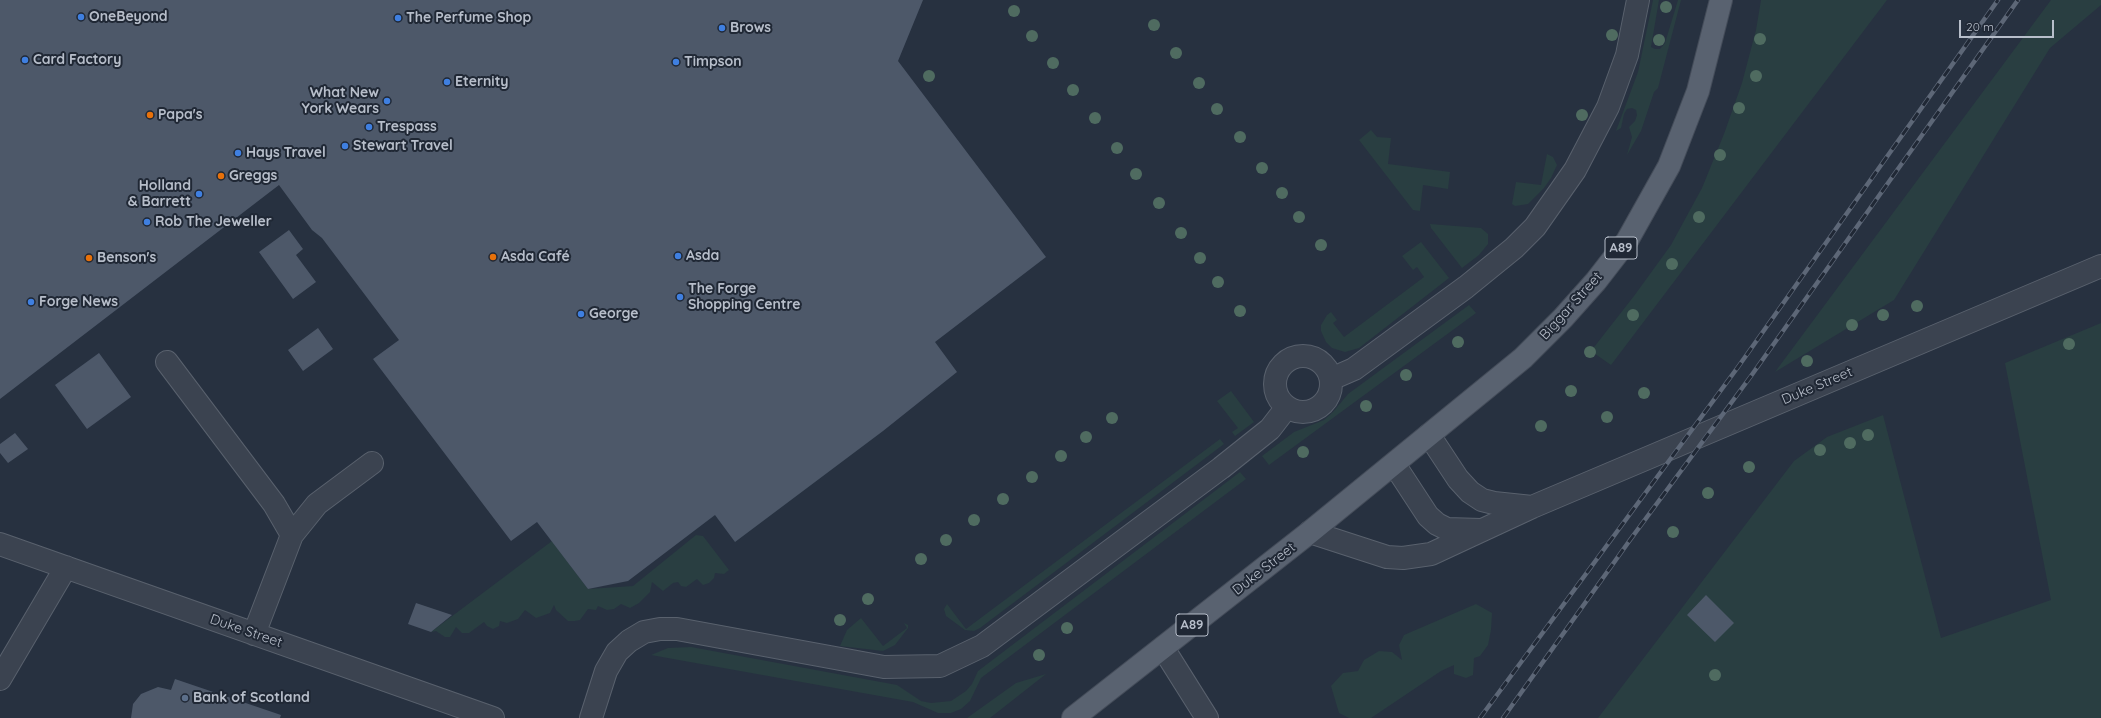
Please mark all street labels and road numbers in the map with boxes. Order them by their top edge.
road number: A89 [1605,237,1637,259]
street label: Biggar Street [1536,269,1606,343]
street label: Duke Street [1779,364,1855,408]
street label: Duke Street [1229,539,1299,599]
street label: Duke Street [208,611,284,651]
road number: A89 [1176,614,1208,636]

